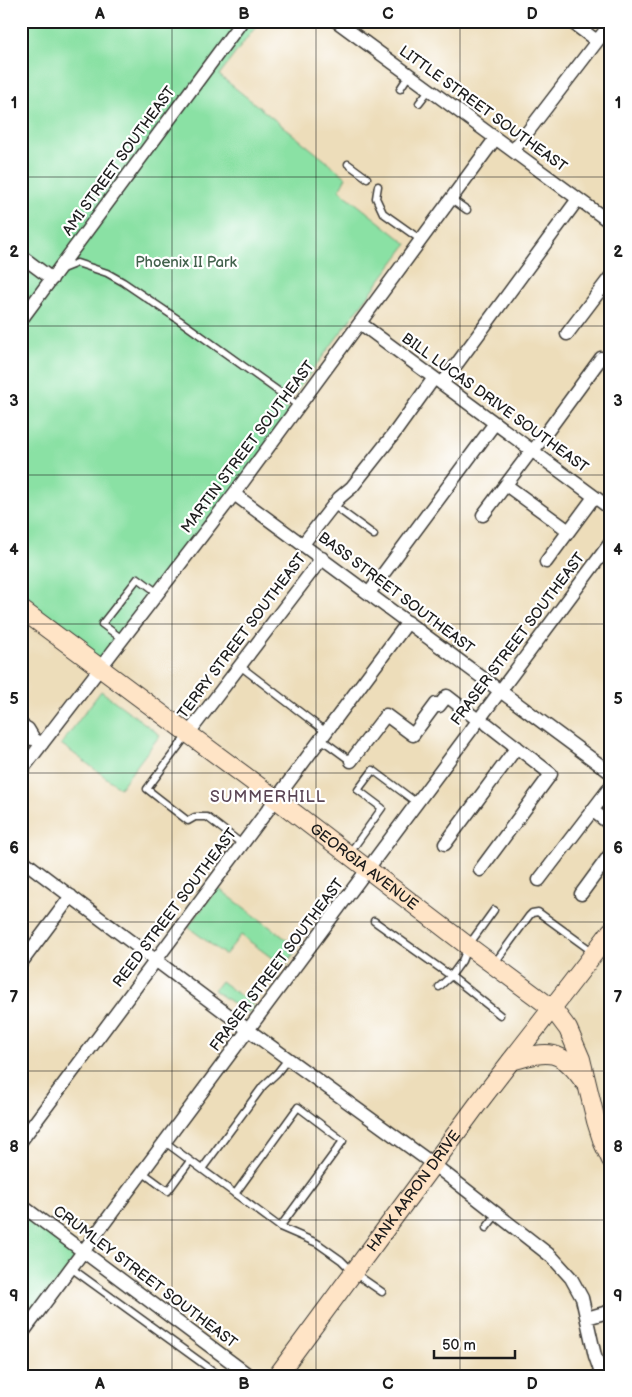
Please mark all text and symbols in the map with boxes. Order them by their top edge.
text: A [94,5,105,24]
text: B [238,5,250,24]
text: C [382,5,394,24]
text: D [526,5,538,24]
street label: LITTLE STREET SOUTHEAST [395,42,571,176]
street label: AMI STREET SOUTHEAST [58,83,180,239]
text: 1 [11,94,17,113]
text: 1 [615,94,621,113]
text: 2 [9,243,19,262]
text: 2 [613,243,623,262]
park label: Phoenix II Park [135,253,237,272]
street label: BILL LUCAS DRIVE SOUTHEAST [398,329,592,477]
street label: MARTIN STREET SOUTHEAST [177,357,319,537]
text: 3 [9,392,19,411]
text: 3 [613,392,623,411]
street label: BASS STREET SOUTHEAST [314,528,478,658]
text: 4 [9,541,19,560]
text: 4 [613,541,623,560]
street label: FRASER STREET SOUTHEAST [447,549,589,729]
street label: TERRY STREET SOUTHEAST [174,550,310,722]
text: 5 [9,690,19,709]
text: 5 [613,690,623,709]
district label: SUMMERHILL [210,788,326,807]
street label: GEORGIA AVENUE [306,819,422,914]
street label: REED STREET SOUTHEAST [109,825,241,991]
text: 6 [9,839,19,858]
text: 6 [613,839,623,858]
street label: FRASER STREET SOUTHEAST [206,875,348,1055]
text: 7 [10,988,19,1007]
text: 7 [614,988,623,1007]
street label: HANK AARON DRIVE [362,1126,465,1255]
text: 8 [9,1138,19,1157]
text: 8 [613,1138,623,1157]
street label: CRUMLEY STREET SOUTHEAST [49,1202,241,1352]
text: 9 [9,1287,19,1306]
text: 9 [613,1287,623,1306]
scale bar [434,1327,516,1359]
text: 50 m [442,1336,476,1355]
text: A [94,1375,105,1394]
text: B [238,1375,250,1394]
text: C [382,1375,394,1394]
text: D [526,1375,538,1394]

